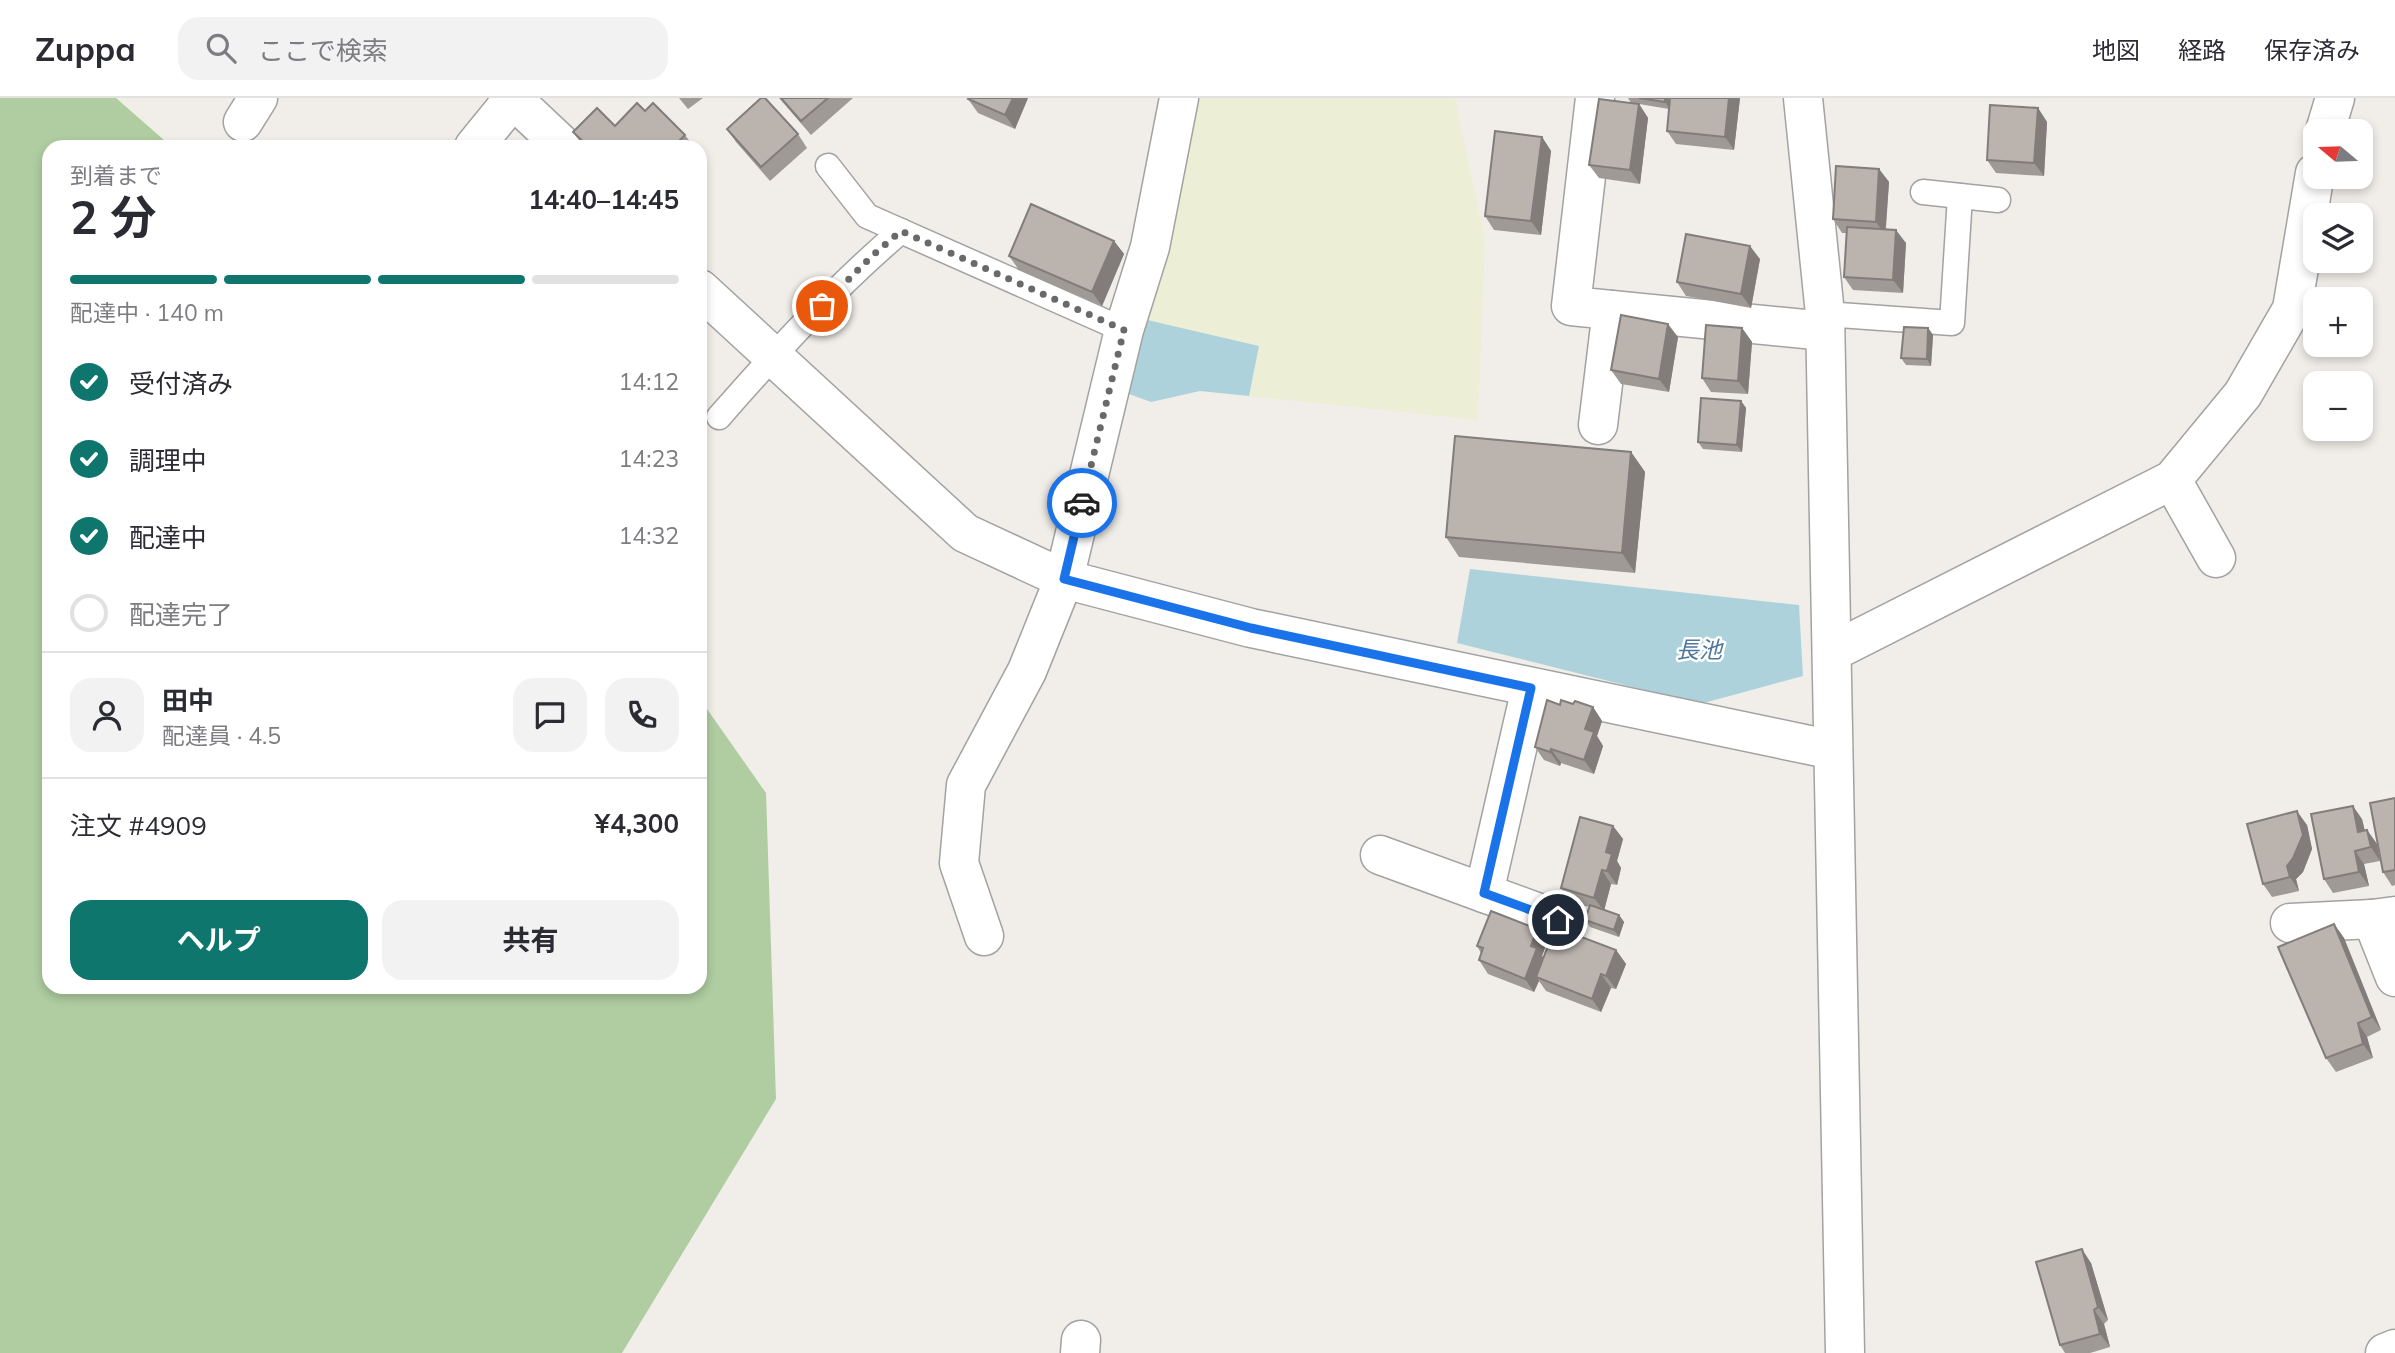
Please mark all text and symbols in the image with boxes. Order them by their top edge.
search box [178,17,668,80]
text: Zuppa [35,28,136,69]
icon: search [202,29,240,67]
text: ここで検索 [258,34,388,67]
text: 地図 [2092,35,2140,65]
text: 経路 [2178,35,2226,65]
text: 保存済み [2264,35,2360,65]
north arrow [2303,119,2373,189]
map controls [2303,119,2373,441]
text: 到着まで [70,161,162,190]
text: 14:40–14:45 [528,183,679,216]
text: 2 分 [70,188,156,246]
button: layers [2303,203,2373,273]
pin [792,276,852,336]
icon: bag [803,287,841,325]
button: + [2303,287,2373,357]
text: 配達中 · 140 m [70,298,224,327]
icon: check [70,363,108,401]
text: 受付済み [129,367,233,400]
text: 14:12 [619,367,679,396]
button: − [2303,371,2373,441]
icon: check [70,440,108,478]
text: 調理中 [129,444,207,477]
text: 14:23 [619,444,679,473]
courier [1047,468,1117,538]
icon: car [1063,484,1101,522]
icon: check [70,517,108,555]
text: 配達中 [129,521,207,554]
text: 14:32 [619,521,679,550]
text: 配達完了 [129,598,233,631]
water label: 長池 [1676,635,1724,664]
button: person [70,678,144,752]
button: chat [513,678,587,752]
button: phone [605,678,679,752]
text: 田中 [162,684,214,717]
text: 配達員 · 4.5 [162,721,281,750]
text: ¥4,300 [595,807,679,840]
text: 注文 #4909 [70,809,207,842]
pin [1528,890,1588,950]
button: ヘルプ [70,900,368,980]
button: 共有 [382,900,679,980]
icon: home [1539,901,1577,939]

